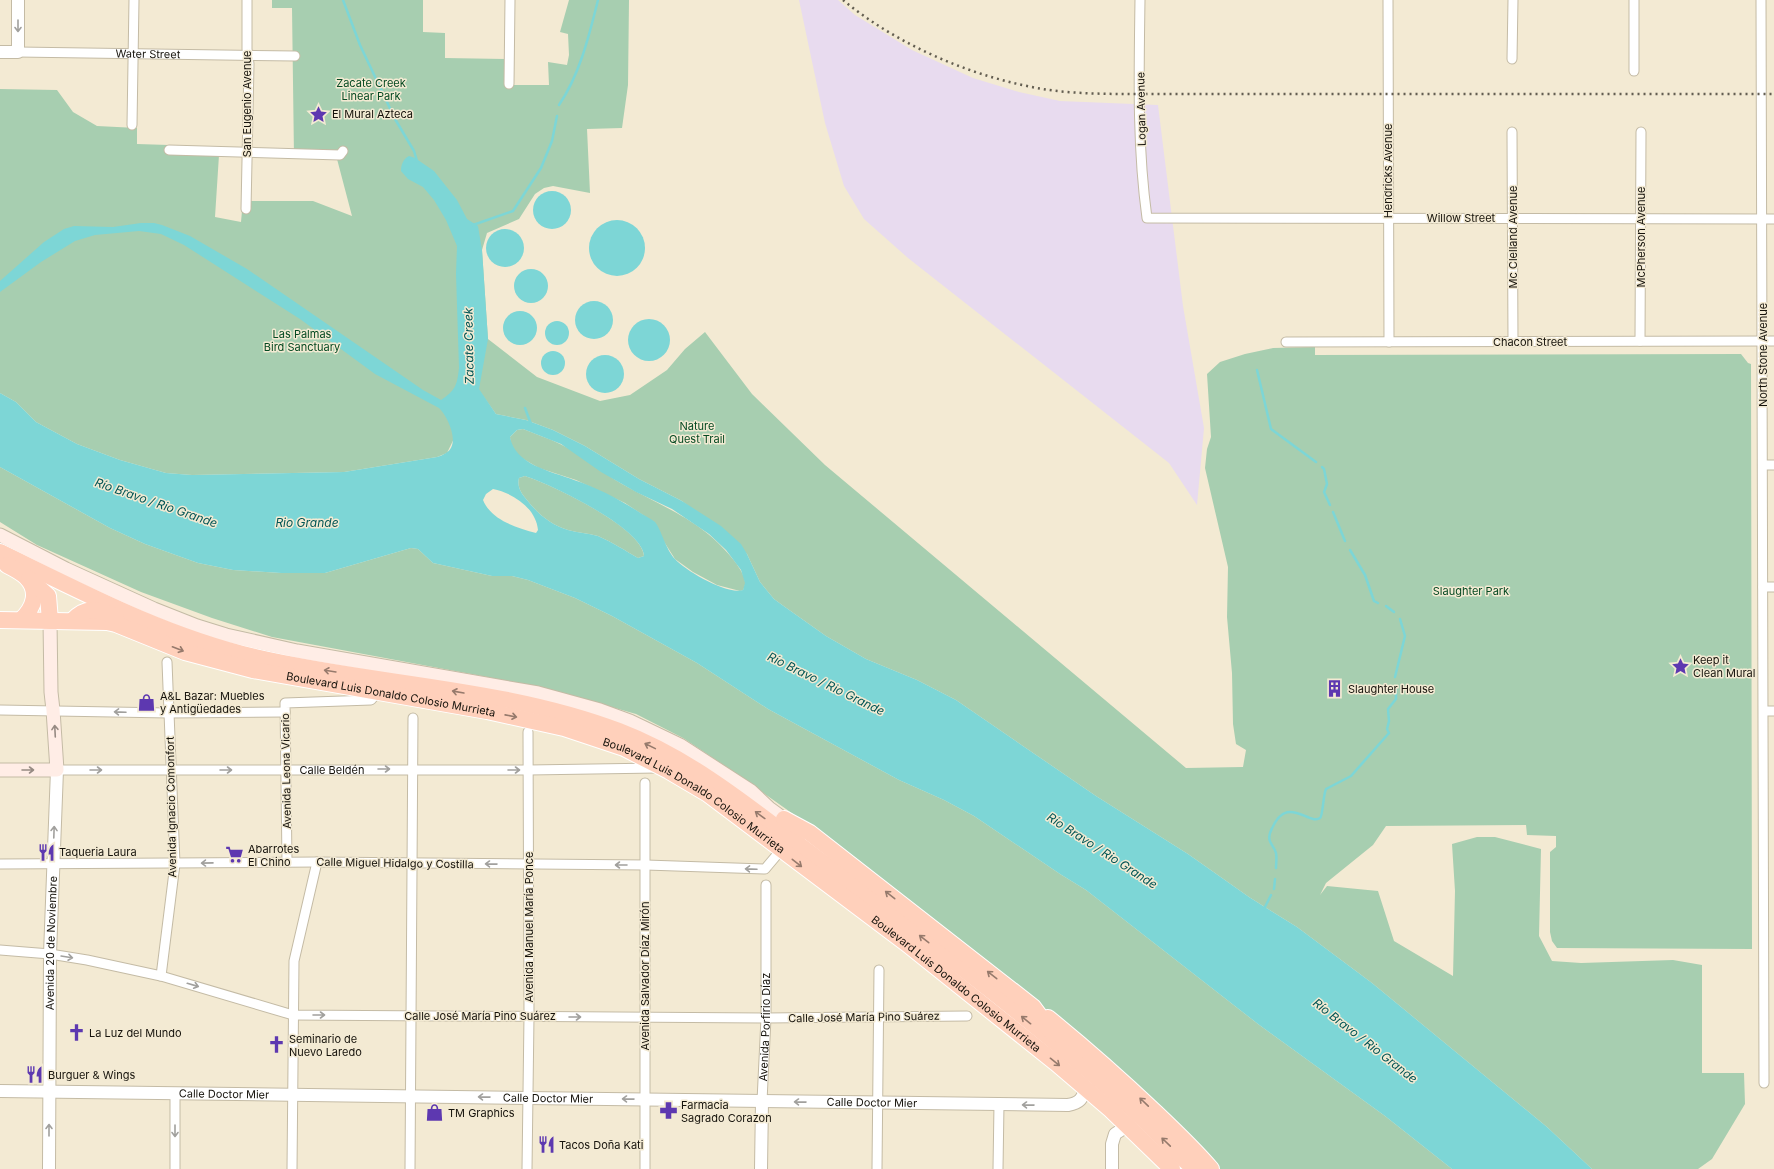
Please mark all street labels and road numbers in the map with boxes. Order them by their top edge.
street label: Water Street [116,46,181,61]
street label: San Eugenio Avenue [240,51,254,157]
street label: Logan Avenue [1133,72,1149,146]
street label: Hendricks Avenue [1381,124,1395,218]
street label: Mc Clelland Avenue [1506,186,1520,288]
street label: McPherson Avenue [1634,187,1648,287]
street label: Willow Street [1427,211,1496,225]
street label: North Stone Avenue [1756,303,1770,407]
street label: Chacon Street [1493,335,1568,349]
street label: Boulevard Luis Donaldo Colosio Murrieta [285,669,497,720]
street label: Avenida Leona Vicario [278,713,294,829]
street label: Boulevard Luis Donaldo Colosio Murrieta [601,734,788,856]
street label: Avenida Ignacio Comonfort [163,736,179,878]
street label: Calle Beldén [299,763,365,777]
street label: Avenida Manuel María Ponce [522,852,536,1002]
street label: Calle Miguel Hidalgo y Costilla [316,855,474,871]
street label: Avenida 20 de Noviembre [43,876,60,1010]
street label: Avenida Salvador Díaz Mirón [638,902,652,1050]
street label: Boulevard Luis Donaldo Colosio Murrieta [869,912,1044,1055]
street label: Avenida Porfirio Díaz [756,973,773,1082]
street label: Calle José María Pino Suárez [404,1009,556,1023]
street label: Calle José María Pino Suárez [788,1009,940,1025]
street label: Calle Doctor Mier [179,1086,269,1102]
street label: Calle Doctor Mier [503,1091,593,1106]
street label: Calle Doctor Mier [827,1095,917,1110]

